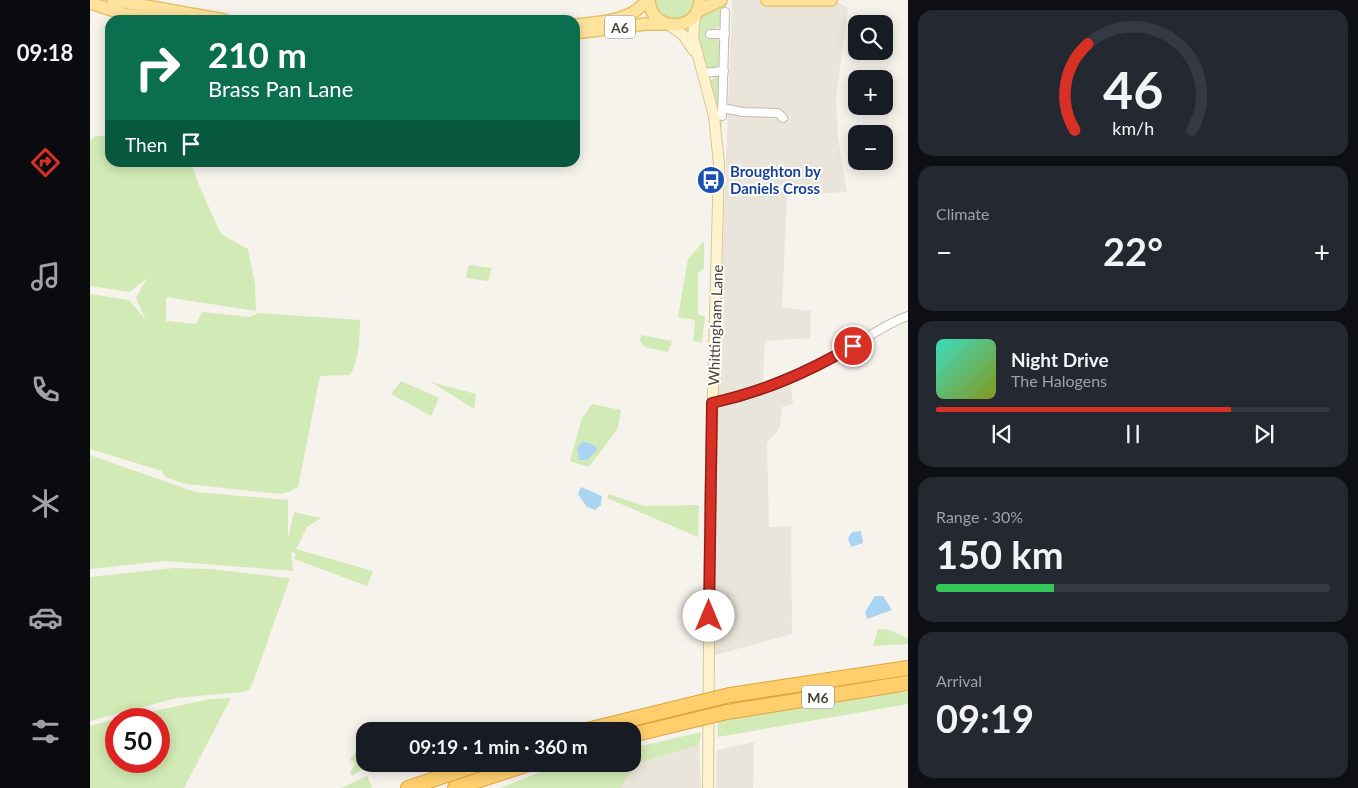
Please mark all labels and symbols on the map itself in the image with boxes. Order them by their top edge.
road number: A6 [605,16,635,38]
place label: Broughton by Daniels Cross [730,162,821,197]
bus stop icon: Broughton by Daniels Cross [696,165,726,195]
street label: Whittingham Lane [704,264,726,386]
pin [832,325,874,367]
position arrow [682,589,734,641]
road number: M6 [802,686,834,709]
speed limit sign: 50 [105,708,170,773]

